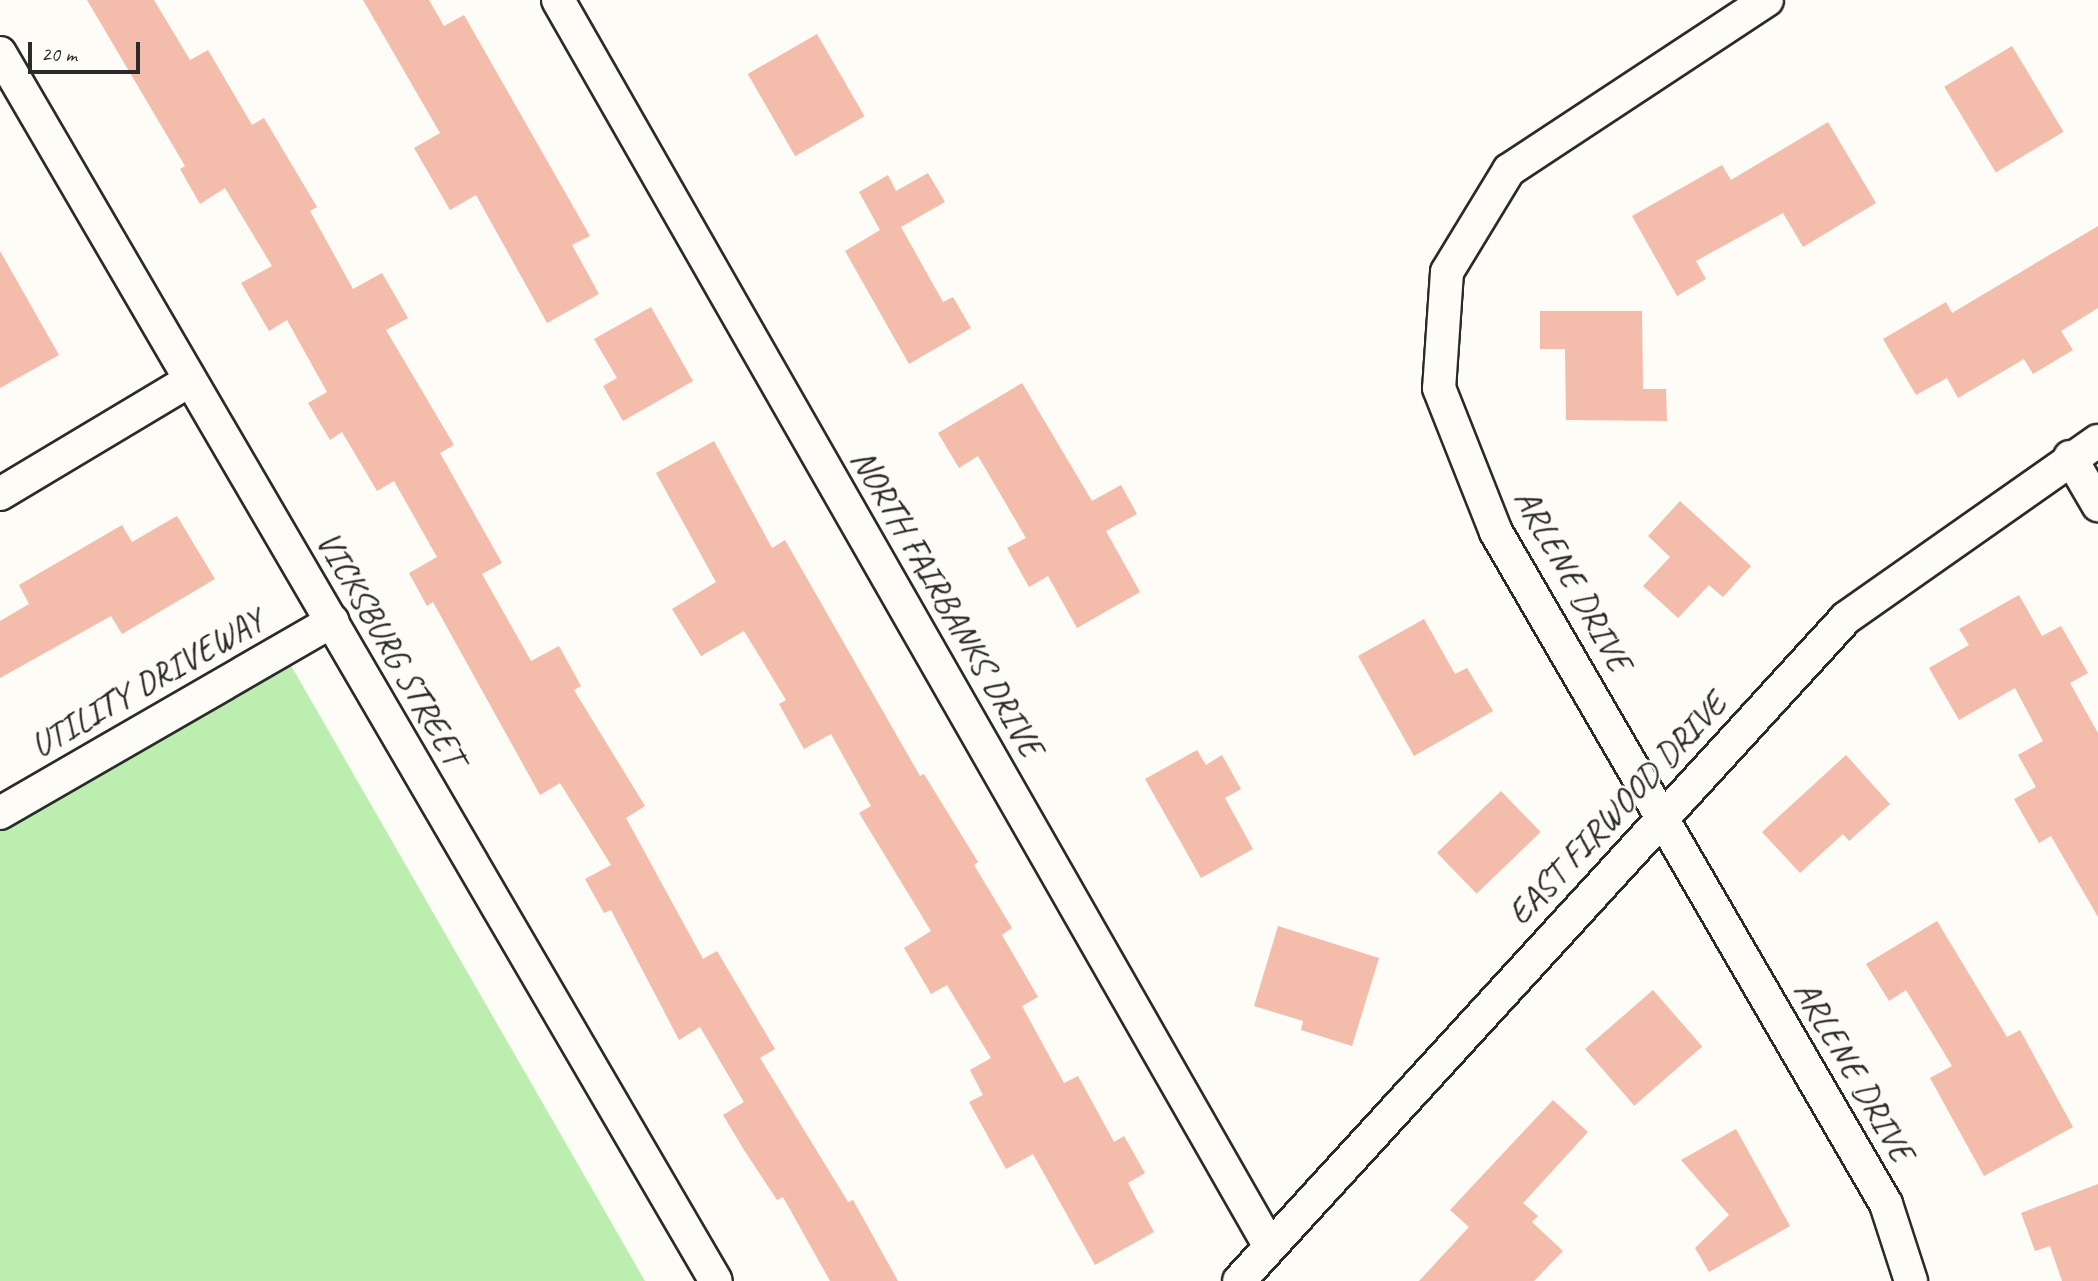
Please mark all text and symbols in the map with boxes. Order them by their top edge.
scale bar [32,28,144,72]
text: 20 m [41,41,77,67]
street label: NORTH FAIRBANKS DRIVE [842,442,1052,764]
street label: ARLENE DRIVE [1505,481,1641,679]
street label: VICKSBURG STREET [307,524,475,772]
street label: UTILITY DRIVEWAY [22,599,272,767]
street label: EAST FIRWOOD DRIVE [1500,685,1734,933]
street label: ARLENE DRIVE [1785,973,1923,1169]

